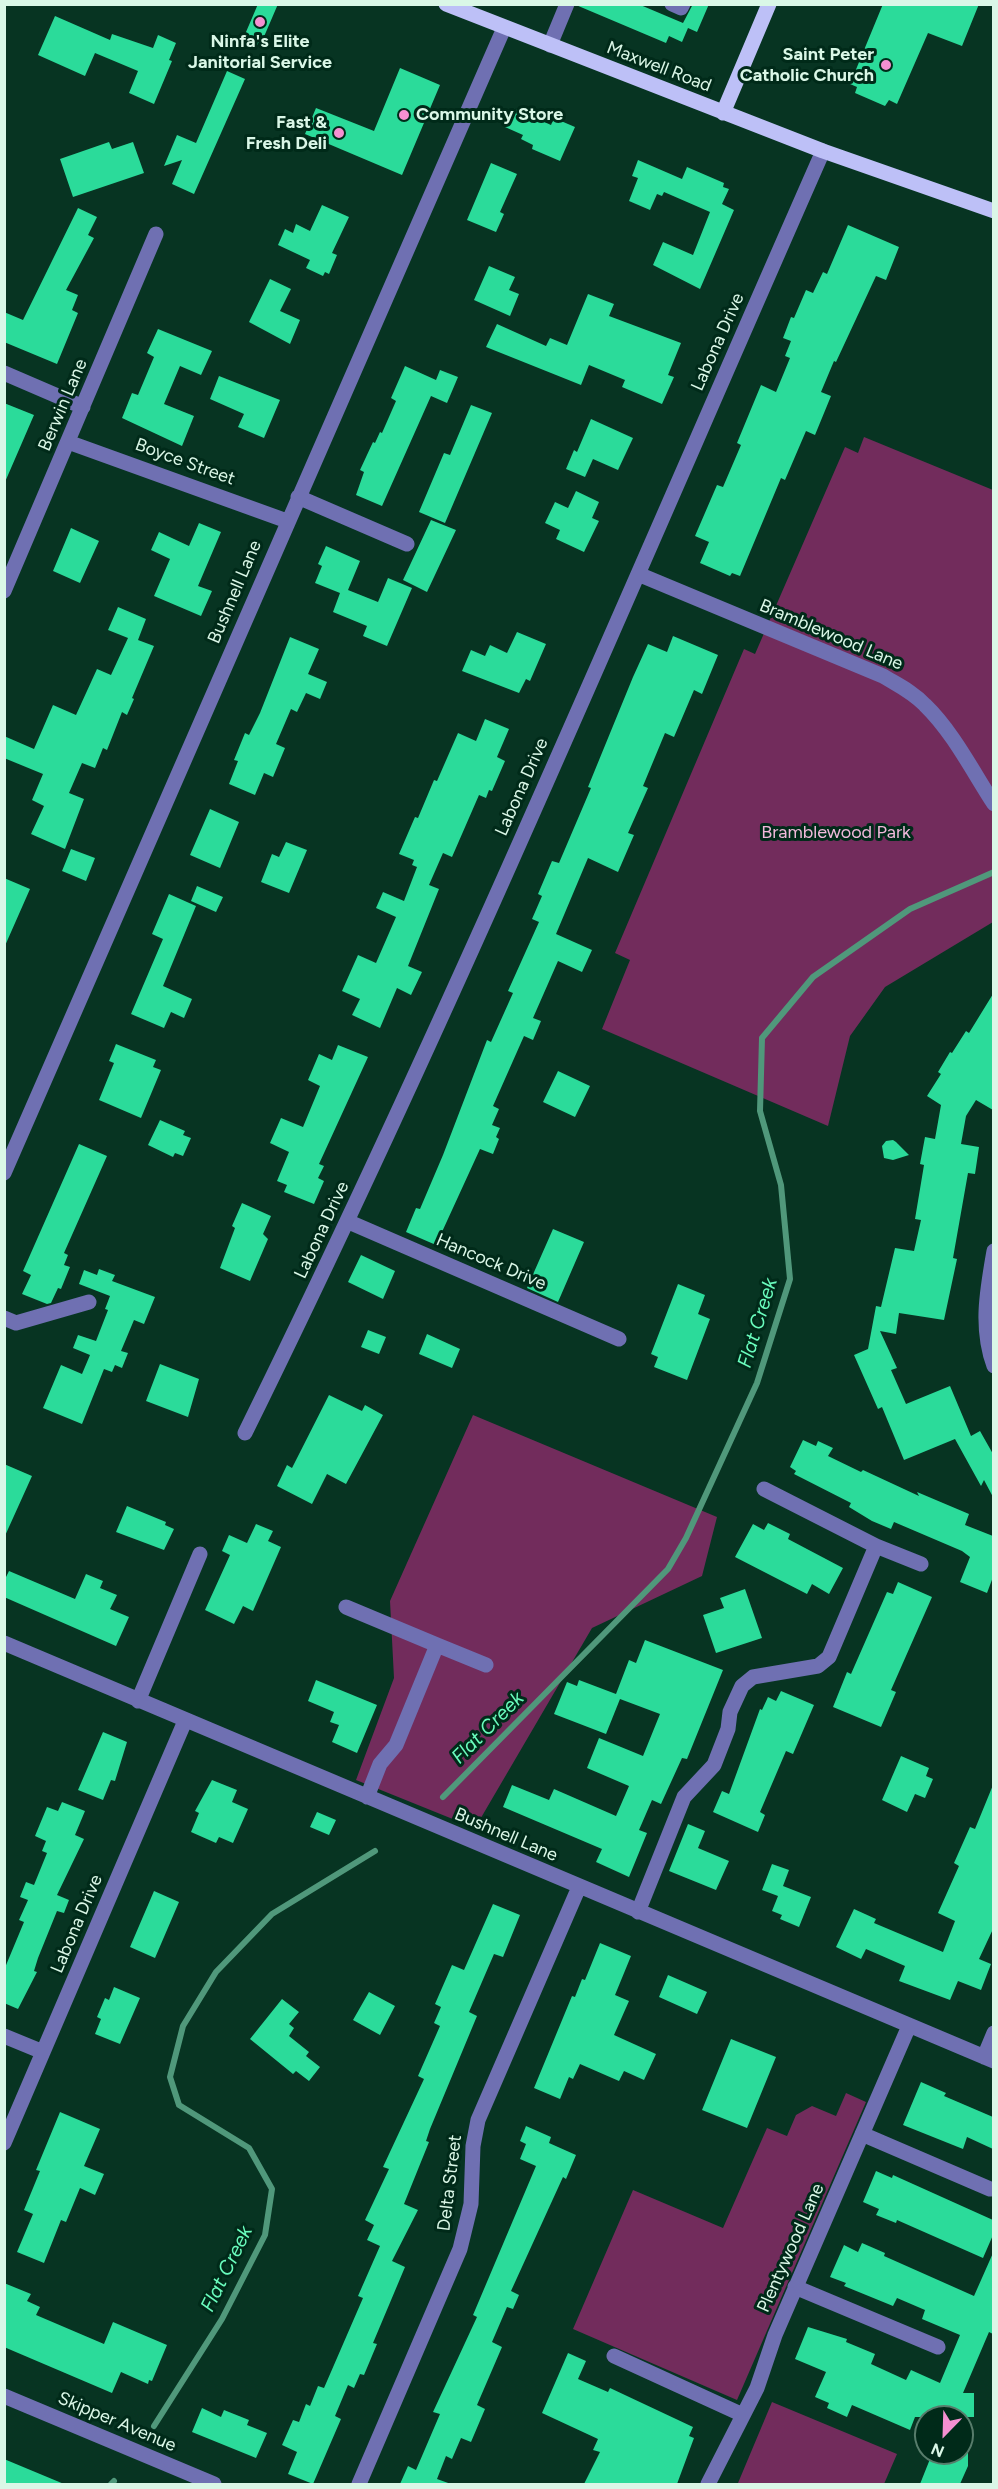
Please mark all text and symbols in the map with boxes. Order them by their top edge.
marker: Ninfa's Elite Janitorial Service [253,15,267,29]
place label: Ninfa's Elite Janitorial Service [188,31,332,74]
street label: Maxwell Road [604,37,714,97]
place label: Saint Peter Catholic Church [740,44,874,86]
marker: Saint Peter Catholic Church [879,58,893,72]
place label: Community Store [416,104,563,126]
marker: Community Store [397,108,411,122]
place label: Fast & Fresh Deli [246,112,327,154]
marker: Fast & Fresh Deli [332,126,346,140]
street label: Labona Drive [687,290,749,394]
street label: Berwin Lane [34,356,92,454]
street label: Boyce Street [132,434,238,490]
street label: Bushnell Lane [204,537,266,647]
street label: Bramblewood Lane [756,595,906,675]
street label: Labona Drive [491,735,553,839]
park label: Bramblewood Park [761,822,911,844]
street label: Labona Drive [290,1178,354,1282]
street label: Hancock Drive [433,1229,549,1295]
water label: Flat Creek [733,1275,783,1371]
water label: Flat Creek [447,1687,529,1769]
street label: Bushnell Lane [451,1804,561,1866]
street label: Labona Drive [47,1872,107,1976]
street label: Delta Street [433,2134,467,2232]
street label: Plentywood Lane [753,2180,829,2316]
water label: Flat Creek [196,2222,258,2316]
street label: Skipper Avenue [55,2387,179,2457]
north arrow [914,2405,974,2465]
text: N [928,2439,947,2461]

